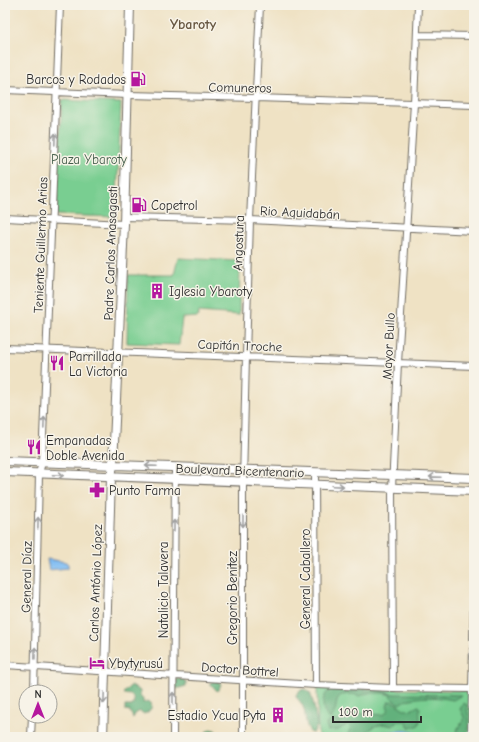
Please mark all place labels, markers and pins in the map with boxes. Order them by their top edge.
fuel station icon: Barcos y Rodados [129,70,147,88]
place label: Barcos y Rodados [26,72,126,87]
fuel station icon: Copetrol [130,196,148,214]
place label: Copetrol [151,198,198,213]
building icon: Iglesia Ybaroty [148,282,166,300]
place label: Iglesia Ybaroty [169,284,253,299]
place label: Parrillada La Victoria [69,349,128,379]
restaurant icon: Parrillada La Victoria [48,354,66,372]
place label: Empanadas Doble Avenida [46,433,125,463]
restaurant icon: Empanadas Doble Avenida [25,438,43,456]
pharmacy icon: Punto Farma [88,481,106,499]
place label: Punto Farma [109,483,181,498]
hotel icon: Ybytyrusú [88,654,106,672]
place label: Ybytyrusú [109,656,163,671]
building icon: Estadio Ycua Pyta [269,706,287,724]
place label: Estadio Ycua Pyta [168,708,266,723]

